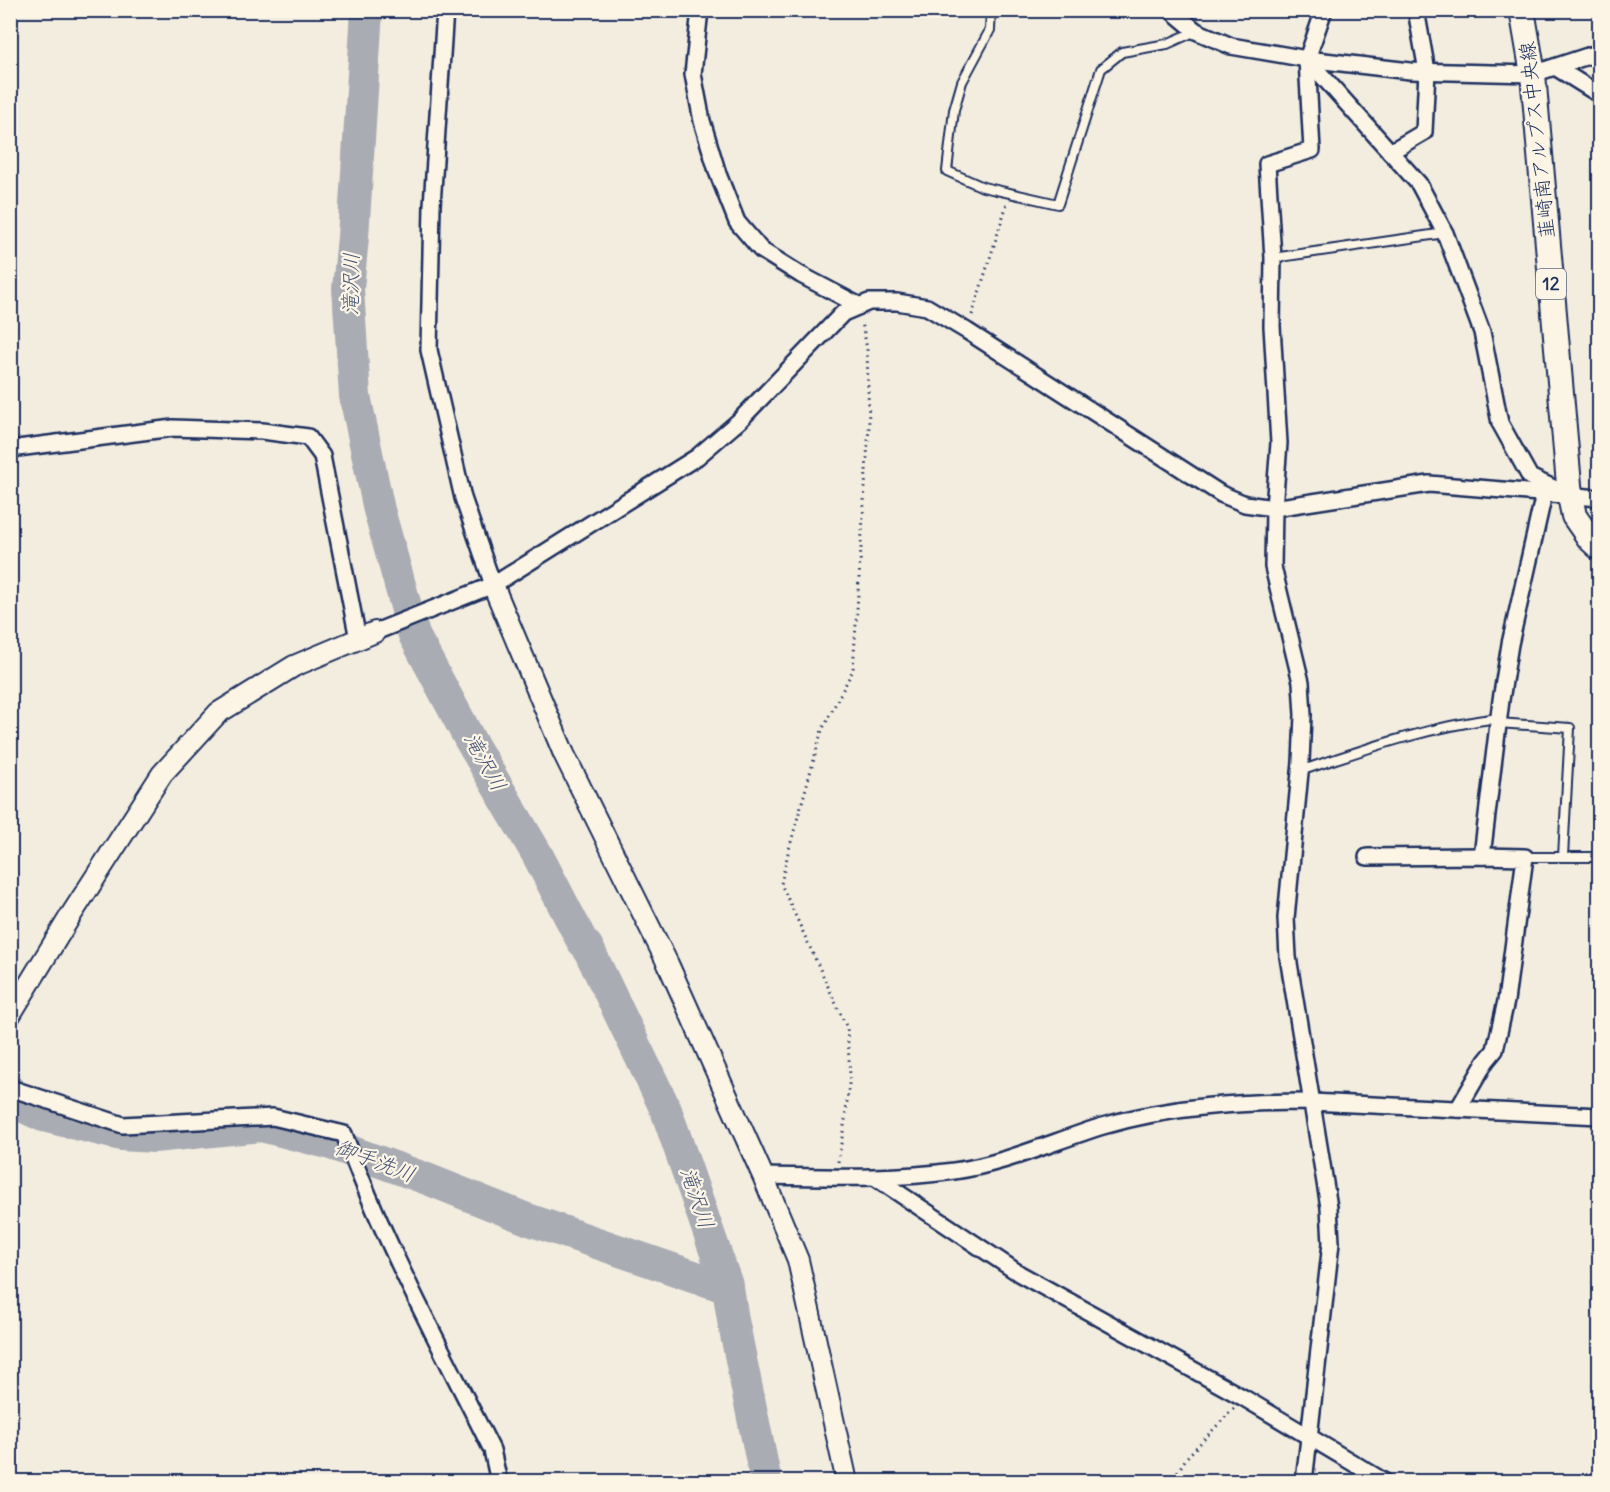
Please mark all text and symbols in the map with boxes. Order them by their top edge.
street label: 韮崎南アルプス中央線 [1514,40,1559,240]
water label: 滝沢川 [336,252,365,316]
road number: 12 [1536,269,1566,299]
water label: 滝沢川 [458,728,513,796]
water label: 御手洗川 [331,1133,419,1188]
water label: 滝沢川 [674,1164,720,1232]

